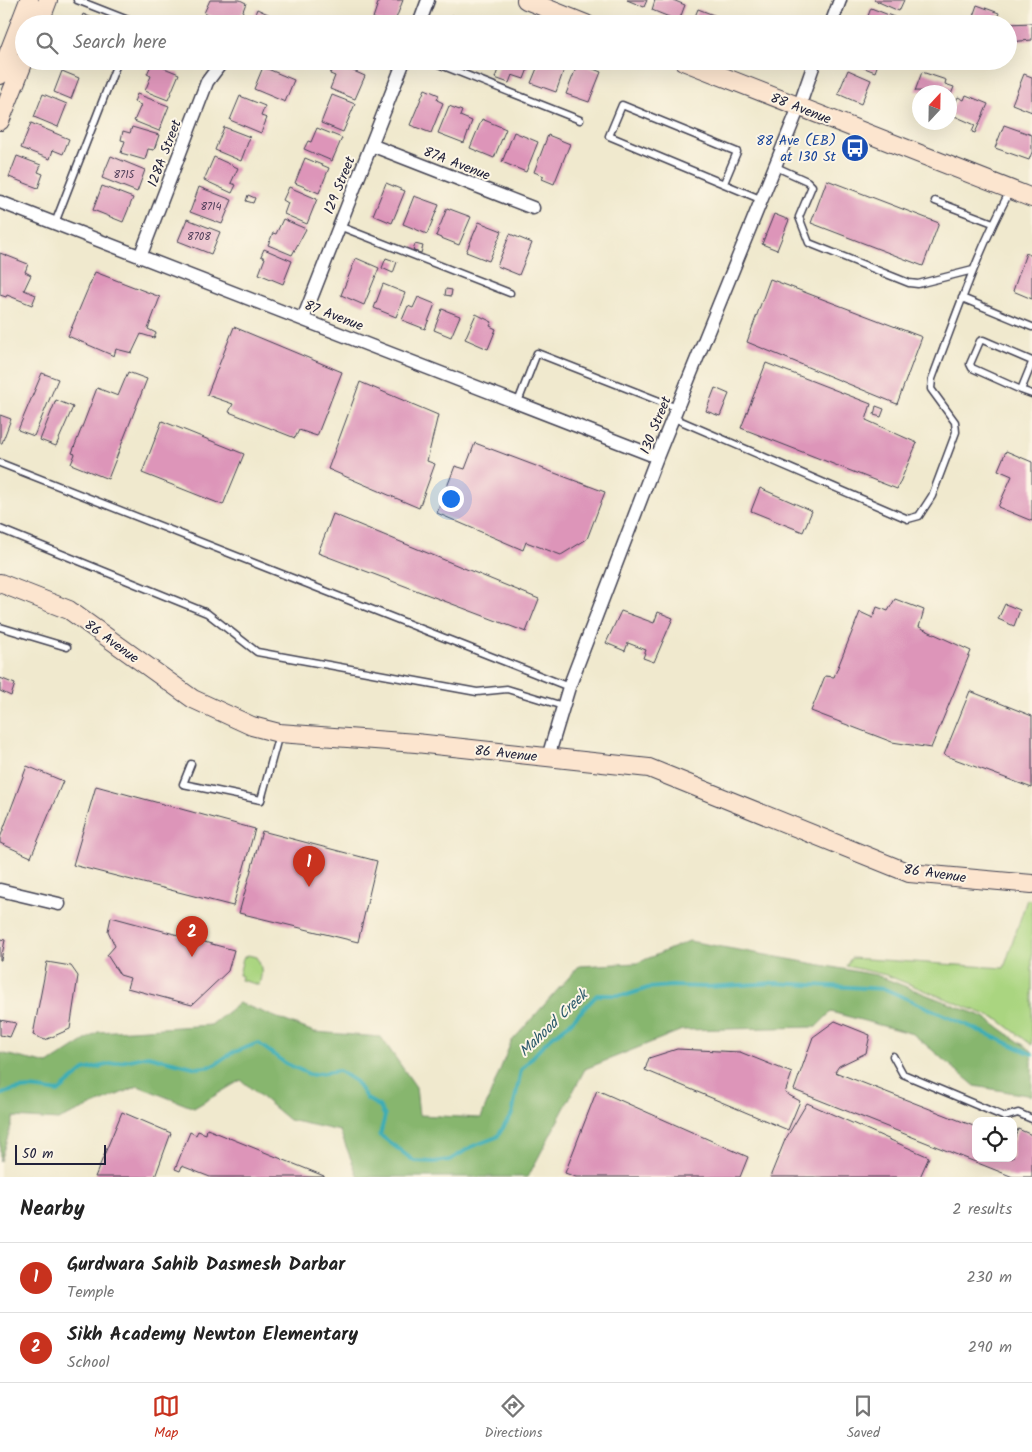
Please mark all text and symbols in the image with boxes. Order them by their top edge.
search box [15,15,1017,70]
text: Search here [73,28,167,58]
icon: search [33,29,61,57]
north arrow [912,85,957,130]
street label: 88 Avenue [767,87,835,131]
street label: 128A Street [142,116,188,190]
place label: 88 Ave (EB) at 130 St [756,130,837,168]
bus stop icon: 88 Ave (EB) at 130 St [840,133,870,163]
street label: 87A Avenue [420,141,494,187]
street label: 129 Street [318,153,362,218]
house number: 8715 [113,166,136,184]
house number: 8714 [200,198,222,216]
house number: 8708 [187,228,211,246]
street label: 87 Avenue [301,295,367,338]
street label: 130 Street [634,393,678,458]
your location [438,486,464,512]
street label: 86 Avenue [79,614,144,670]
street label: 86 Avenue [473,740,539,768]
pin: 1 [293,846,325,887]
street label: 86 Avenue [902,859,968,889]
pin: 2 [176,916,208,957]
water label: Mahood Creek [514,983,595,1063]
map controls [972,1117,1017,1162]
button: locate [972,1117,1017,1162]
scale bar [15,1142,106,1165]
text: 50 m [22,1143,53,1165]
text: Nearby [20,1193,85,1226]
text: 2 results [952,1197,1012,1222]
text: Gurdwara Sahib Dasmesh Darbar [67,1250,345,1280]
text: 1 [34,1265,38,1290]
text: 230 m [966,1265,1012,1290]
text: Temple [67,1280,114,1305]
text: Sikh Academy Newton Elementary [67,1320,358,1350]
text: 2 [31,1335,41,1360]
text: 290 m [968,1335,1012,1360]
text: School [67,1350,110,1375]
tab: Map [152,1392,180,1444]
tab: Directions [484,1392,542,1444]
tab: Saved [847,1392,880,1444]

